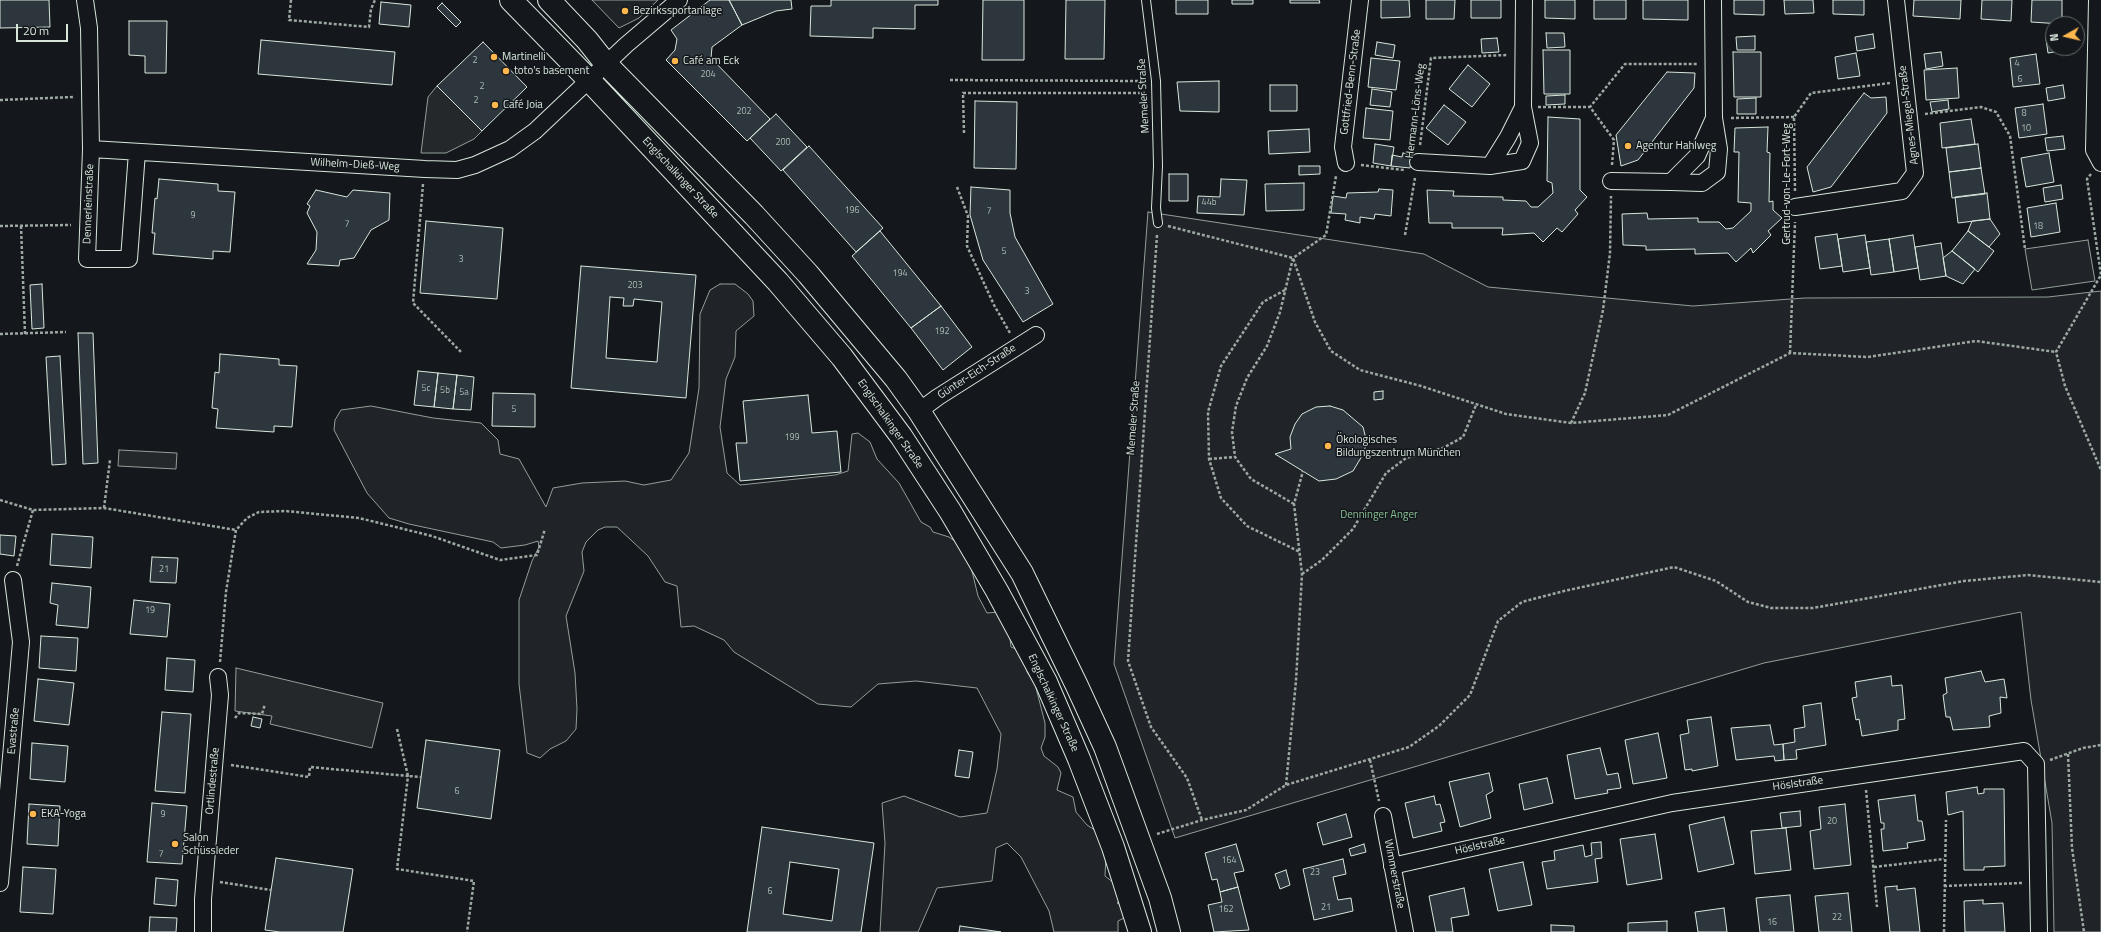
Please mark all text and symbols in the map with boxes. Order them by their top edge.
place label: Bezirkssportanlage [633,4,722,18]
marker: Bezirkssportanlage [620,6,630,16]
scale bar [18,16,70,42]
north arrow [2045,16,2085,56]
text: 20 m [23,21,49,40]
street label: Gottfried-Benn-Straße [1338,29,1364,135]
text: N [2046,33,2063,42]
place label: Martinelli [502,50,546,64]
marker: Martinelli [489,52,499,62]
place label: Café am Eck [683,54,739,68]
house number: 2 [472,56,478,66]
marker: Café am Eck [670,56,680,66]
street label: Memeler Straße [1135,58,1153,134]
house number: 4 [2014,59,2020,69]
street label: Hermann-Löns-Weg [1404,63,1428,159]
place label: toto's basement [514,64,589,78]
street label: Agnes-Miegel-Straße [1896,65,1922,165]
marker: toto's basement [501,66,511,76]
house number: 204 [700,70,716,80]
house number: 6 [2017,75,2023,85]
house number: 2 [479,82,485,92]
house number: 2 [473,96,479,106]
place label: Café Joia [503,98,543,112]
marker: Café Joia [490,100,500,110]
house number: 202 [736,107,752,117]
house number: 8 [2021,109,2027,119]
street label: Gertrud-von-Le-Fort-Weg [1780,123,1794,245]
house number: 10 [2021,124,2031,134]
street label: Englschalkinger Straße [639,135,721,221]
house number: 200 [775,138,791,148]
place label: Agentur Hahlweg [1636,139,1716,153]
marker: Agentur Hahlweg [1623,141,1633,151]
street label: Wilhelm-Dieß-Weg [310,156,400,174]
street label: Dennerleinstraße [81,164,97,244]
house number: 44b [1202,198,1216,208]
house number: 196 [844,206,860,216]
house number: 7 [986,207,992,217]
house number: 9 [190,211,196,221]
house number: 7 [344,220,350,230]
house number: 18 [2033,222,2043,232]
house number: 5 [1001,247,1007,257]
house number: 3 [458,255,464,265]
house number: 194 [892,269,908,279]
house number: 203 [627,281,643,291]
house number: 3 [1024,287,1030,297]
house number: 192 [934,327,950,337]
street label: Günter-Eich-Straße [935,342,1019,402]
street label: Englschalkinger Straße [854,377,926,471]
street label: Memeler Straße [1125,380,1143,456]
house number: 5c [422,384,430,394]
house number: 5b [440,386,450,396]
house number: 5a [459,388,469,398]
house number: 5 [511,405,517,415]
house number: 199 [784,433,800,443]
place label: Ökologisches Bildungszentrum München [1336,433,1461,459]
marker: Ökologisches Bildungszentrum München [1323,441,1333,451]
park label: Denninger Anger [1340,508,1418,522]
house number: 21 [159,565,169,575]
house number: 19 [145,606,155,616]
street label: Englschalkinger Straße [1025,652,1081,754]
street label: Evastraße [5,707,23,755]
street label: Ortlindestraße [203,747,223,815]
street label: Höslstraße [1772,774,1824,794]
house number: 6 [454,787,460,797]
place label: EKA-Yoga [41,807,86,821]
marker: EKA-Yoga [28,809,38,819]
house number: 9 [160,810,166,820]
house number: 20 [1827,817,1837,827]
place label: Salon Schüssleder [183,831,239,857]
street label: Höslstraße [1454,834,1506,858]
street label: Wimmerstraße [1381,838,1407,910]
marker: Salon Schüssleder [170,839,180,849]
house number: 7 [158,850,164,860]
house number: 164 [1221,856,1237,866]
house number: 23 [1310,868,1320,878]
house number: 6 [767,887,773,897]
house number: 21 [1321,903,1331,913]
house number: 162 [1218,905,1234,915]
house number: 22 [1832,913,1842,923]
house number: 16 [1767,918,1777,928]

